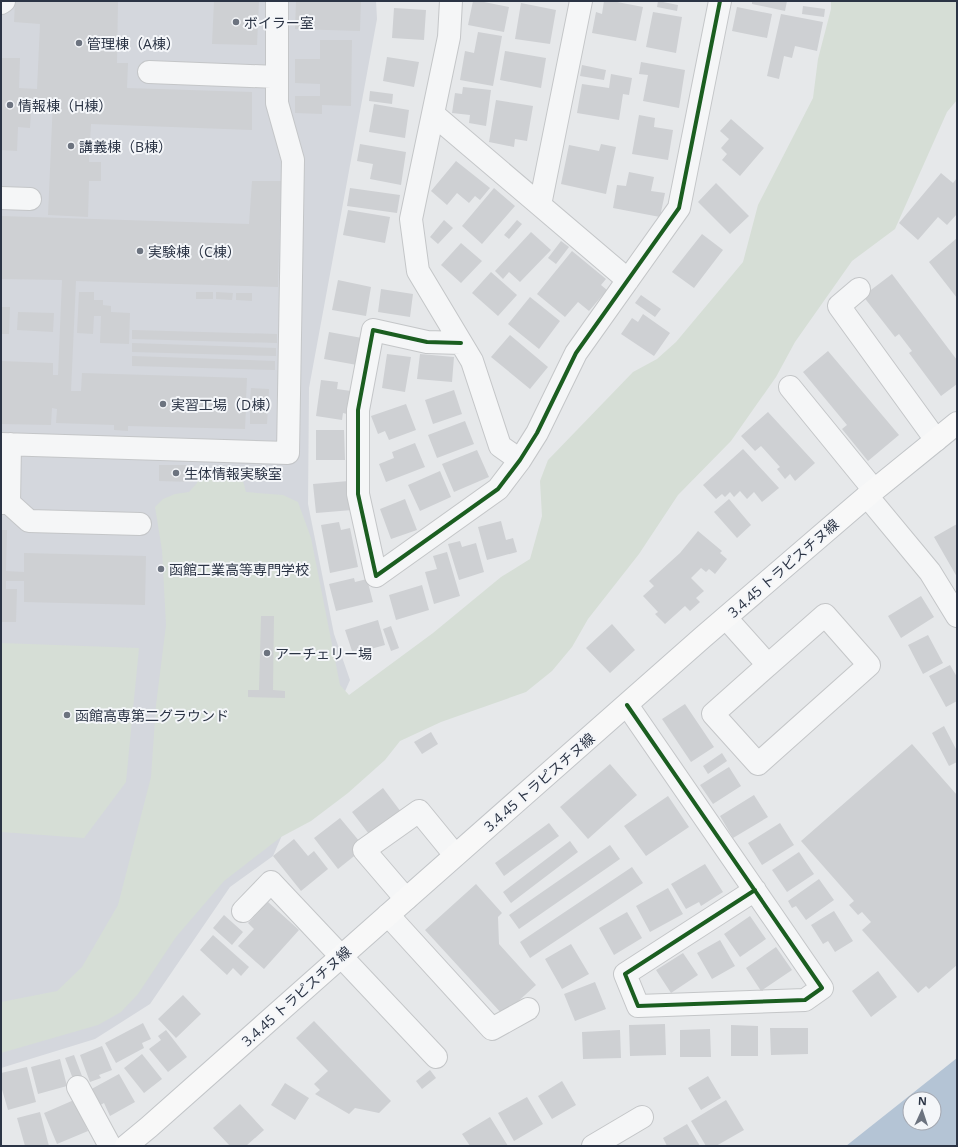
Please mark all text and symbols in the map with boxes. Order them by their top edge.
place label: ボイラー室 [244,13,314,32]
marker: ボイラー室 [231,17,241,27]
place label: 管理棟（A棟） [87,34,180,53]
marker: 管理棟（A棟） [74,38,84,48]
place label: 情報棟（H棟） [18,96,112,115]
marker: 情報棟（H棟） [5,100,15,110]
place label: 講義棟（B棟） [79,137,172,156]
marker: 講義棟（B棟） [66,141,76,151]
place label: 実験棟（C棟） [148,242,241,261]
marker: 実験棟（C棟） [135,246,145,256]
place label: 実習工場（D棟） [171,395,279,414]
marker: 実習工場（D棟） [158,399,168,409]
place label: 生体情報実験室 [184,464,282,483]
marker: 生体情報実験室 [171,468,181,478]
street label: 3.4.45 トラピスチヌ線 [724,515,842,621]
place label: 函館工業高等専門学校 [169,560,309,579]
marker: 函館工業高等専門学校 [156,564,166,574]
place label: アーチェリー場 [275,644,372,663]
marker: アーチェリー場 [262,648,272,658]
place label: 函館高専第二グラウンド [75,706,229,725]
marker: 函館高専第二グラウンド [62,710,72,720]
street label: 3.4.45 トラピスチヌ線 [480,729,598,835]
street label: 3.4.45 トラピスチヌ線 [237,942,355,1050]
north arrow [902,1091,942,1131]
text: N [918,1093,927,1108]

